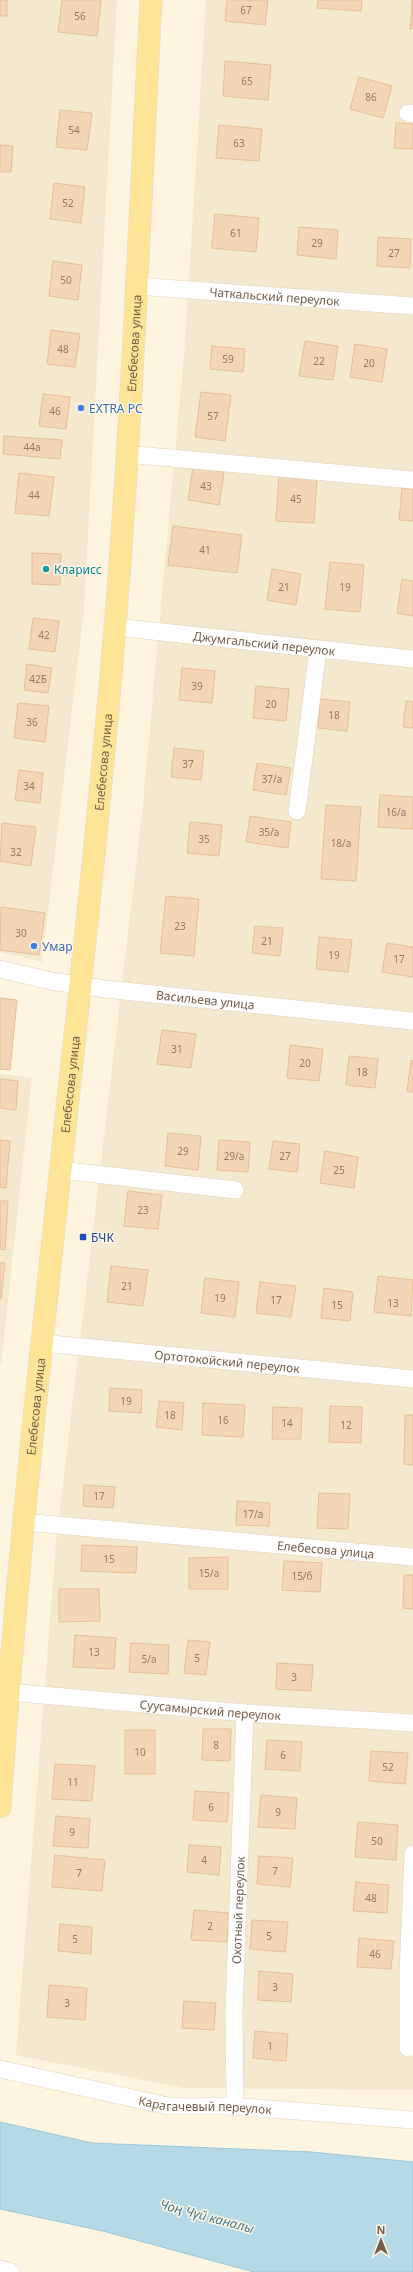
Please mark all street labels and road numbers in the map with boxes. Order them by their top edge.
street label: Чаткальский переулок [209,283,341,309]
street label: Елебесова улица [123,294,145,393]
street label: Джумгальский переулок [192,627,337,659]
street label: Елебесова улица [90,713,116,812]
street label: Васильева улица [155,986,255,1013]
street label: Елебесова улица [56,1035,83,1134]
street label: Ортотокойский переулок [154,1346,301,1377]
street label: Елебесова улица [22,1357,49,1456]
street label: Елебесова улица [276,1536,375,1562]
street label: Суусамырский переулок [139,1695,282,1724]
street label: Охотный переулок [227,1855,248,1964]
street label: Карагачевый переулок [137,2091,273,2118]

